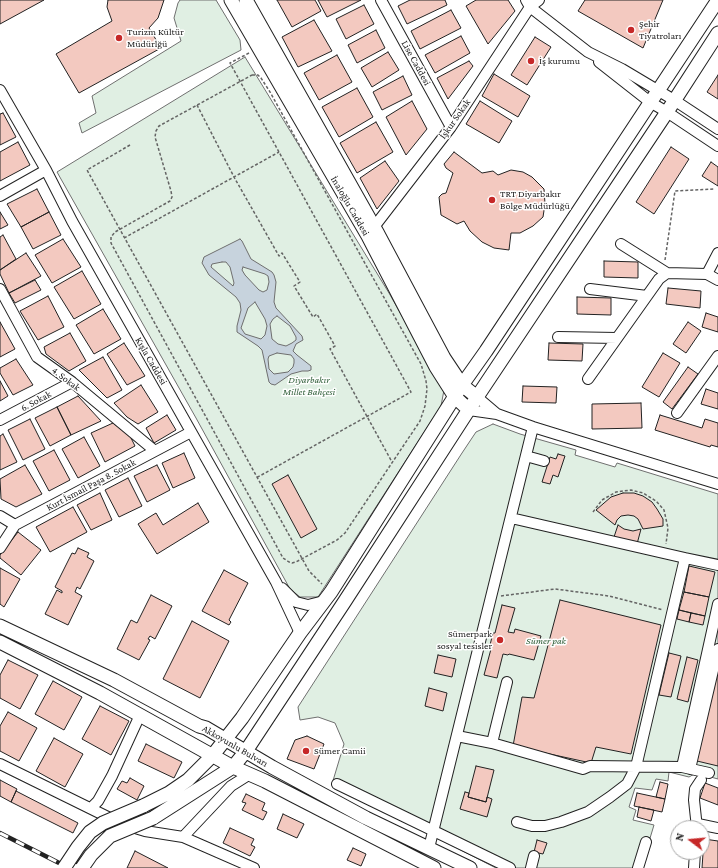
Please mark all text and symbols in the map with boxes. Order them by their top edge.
place label: Şehir Tiyatroları [639,18,681,42]
marker: Şehir Tiyatroları [626,25,636,35]
place label: Turizm Kültür Müdürlğü [127,26,184,50]
marker: Turizm Kültür Müdürlğü [114,33,124,43]
street label: Lise Caddesi [399,38,433,88]
place label: İş kurumu [539,55,580,67]
marker: İş kurumu [526,56,536,66]
street label: İşkur Sokak [437,97,473,141]
street label: İnaloğlu Caddesi [328,174,372,238]
place label: TRT Diyarbakır Bölge Müdürlüğü [500,188,570,212]
marker: TRT Diyarbakır Bölge Müdürlüğü [487,195,497,205]
street label: Kışla Caddesi [132,335,170,387]
street label: 4. Sokak [49,364,83,394]
park label: Diyarbakır Millet Bahçesi [283,374,335,398]
street label: 6. Sokak [19,388,53,414]
street label: Kurt İsmail Paşa 8. Sokak [44,456,138,514]
place label: Sümerpark sosyal tesisler [437,628,492,652]
marker: Sümerpark sosyal tesisler [495,635,505,645]
park label: Sümer pak [526,635,566,647]
street label: Akkoyunlu Bulvarı [200,722,270,770]
place label: Sümer Camii [314,745,366,757]
marker: Sümer Camii [301,746,311,756]
north arrow [670,820,710,860]
text: N [673,832,686,842]

